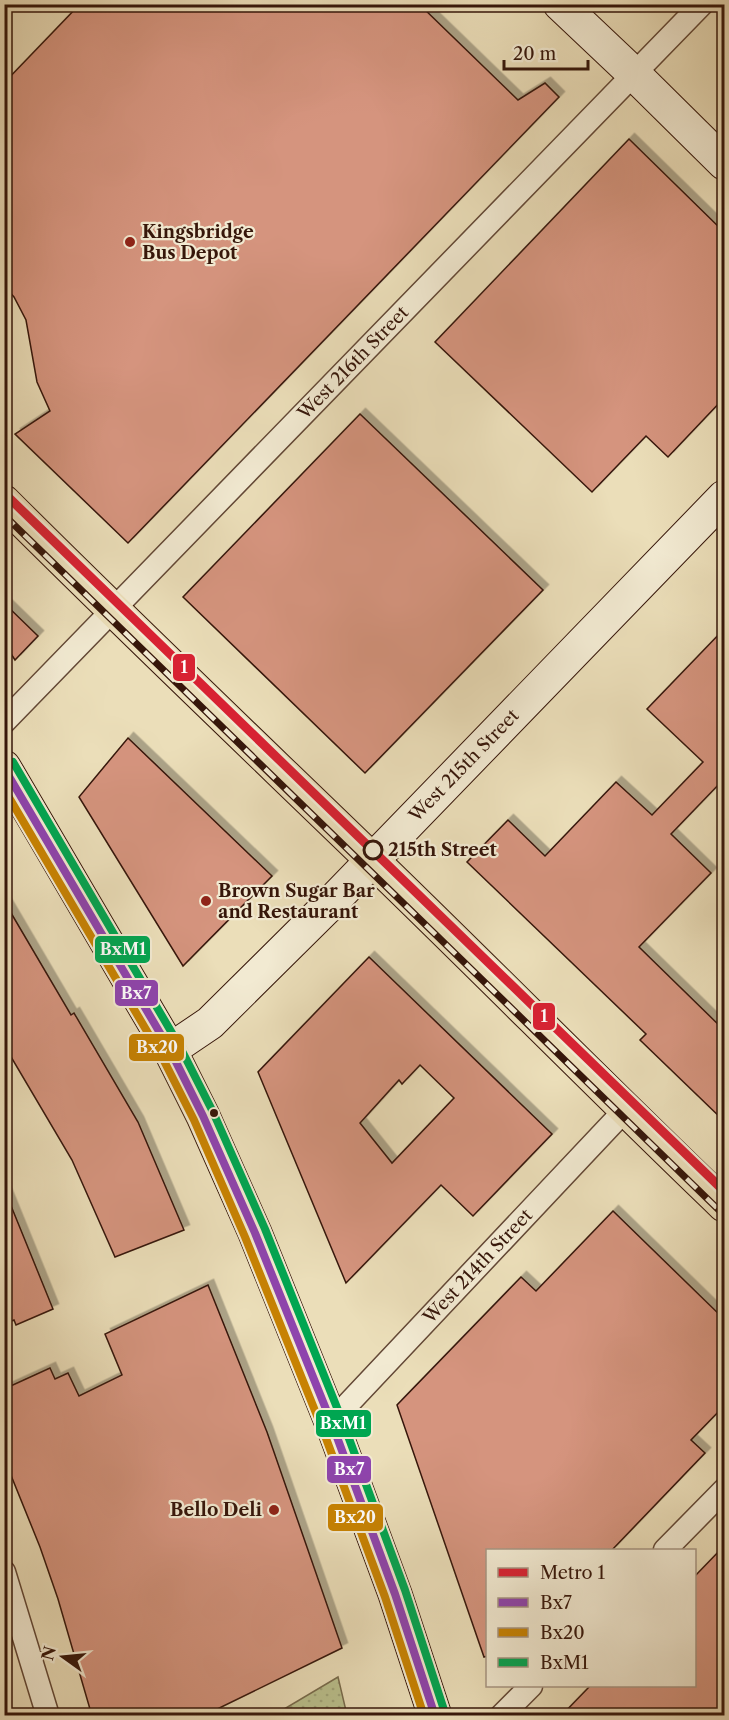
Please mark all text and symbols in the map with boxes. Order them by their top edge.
scale bar [504,33,588,71]
text: 20 m [513,43,557,65]
place label: Kingsbridge Bus Depot [142,221,254,264]
marker: Kingsbridge Bus Depot [123,235,137,249]
street label: West 216th Street [293,301,414,425]
line badge: 1 [172,653,196,682]
text: 1 [180,657,188,677]
street label: West 215th Street [404,704,524,827]
place label: 215th Street [388,839,498,861]
marker: 215th Street [363,840,383,860]
place label: Brown Sugar Bar and Restaurant [218,880,375,923]
marker: Brown Sugar Bar and Restaurant [199,894,213,908]
line badge: BxM1 [94,935,151,964]
text: BxM1 [100,939,147,959]
line badge: Bx7 [114,979,159,1007]
text: Bx7 [121,983,152,1003]
line badge: 1 [532,1002,556,1031]
text: 1 [540,1006,548,1026]
line badge: Bx20 [128,1033,185,1062]
text: Bx20 [136,1037,178,1057]
unlabelled marker [208,1107,220,1119]
street label: West 214th Street [418,1204,537,1329]
line badge: BxM1 [315,1409,372,1438]
text: BxM1 [320,1413,367,1433]
line badge: Bx7 [326,1455,372,1484]
text: Bx7 [334,1459,365,1479]
place label: Bello Deli [170,1499,263,1521]
marker: Bello Deli [267,1503,281,1517]
line badge: Bx20 [327,1503,384,1532]
text: Bx20 [334,1507,376,1527]
legend [486,1549,696,1687]
text: Metro 1 [540,1562,605,1584]
text: Bx7 [540,1592,572,1614]
text: Bx20 [540,1622,585,1644]
north arrow [33,1627,93,1687]
text: N [37,1644,60,1662]
text: BxM1 [540,1652,589,1674]

